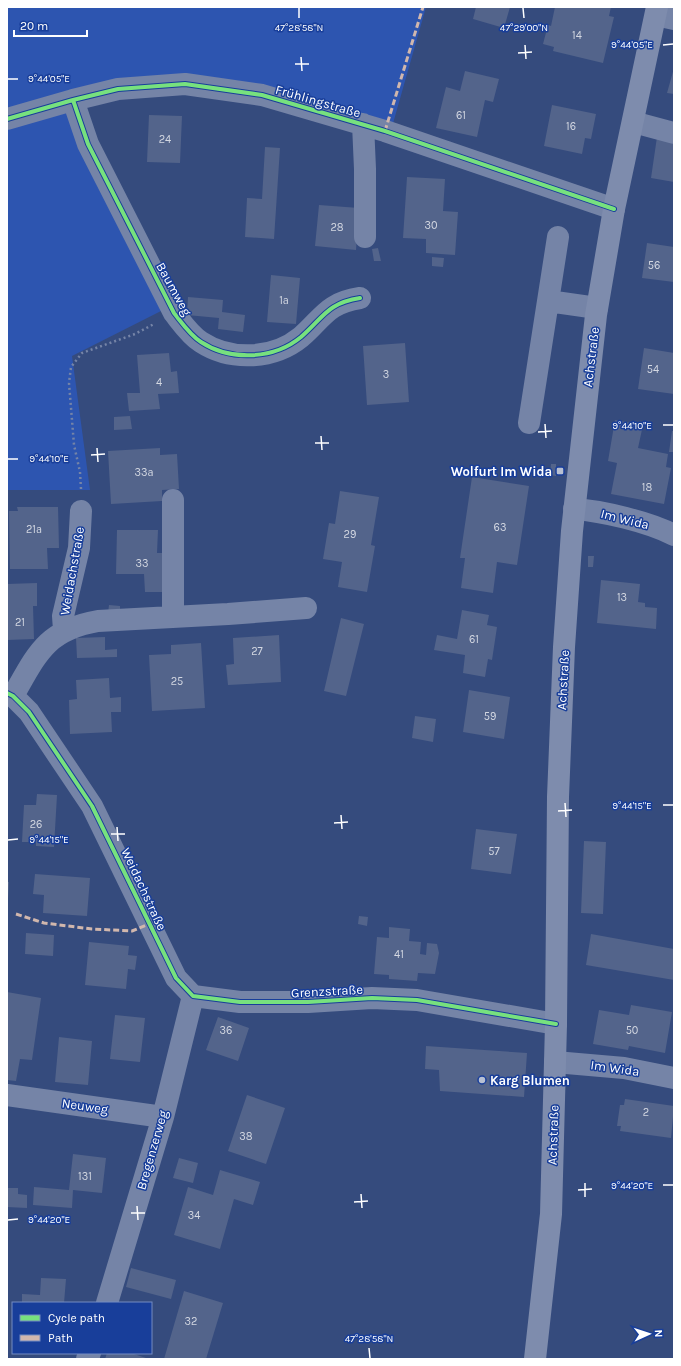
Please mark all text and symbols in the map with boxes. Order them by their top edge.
scale bar [14,12,87,38]
text: 20 m [20,19,48,33]
text: 47°28'58"N [275,22,323,34]
text: 47°29'00"N [500,22,548,34]
house number: 14 [572,29,582,42]
text: 9°44'05"E [611,39,653,51]
text: 9°44'05"E [28,73,70,85]
street label: Frühlingstraße [274,82,363,120]
house number: 61 [456,109,466,122]
house number: 16 [566,120,576,133]
house number: 24 [159,133,171,146]
house number: 30 [424,219,438,232]
house number: 28 [330,221,344,234]
house number: 56 [648,259,660,272]
street label: Baumweg [153,260,195,319]
house number: 1a [279,294,289,307]
street label: Achstraße [580,326,602,388]
house number: 54 [647,363,659,376]
house number: 3 [383,368,389,381]
house number: 4 [156,376,162,389]
text: 9°44'10"E [612,420,652,432]
text: 9°44'10"E [29,453,69,465]
place label: Wolfurt Im Wida [451,464,552,479]
house number: 33a [134,466,154,479]
marker: Wolfurt Im Wida [555,466,565,476]
house number: 18 [642,481,652,494]
street label: Im Wida [599,506,651,532]
house number: 63 [494,521,506,534]
house number: 21a [26,523,42,536]
street label: Weidachstraße [57,525,87,616]
house number: 29 [344,528,356,541]
house number: 33 [136,557,149,570]
house number: 13 [617,591,627,604]
house number: 21 [15,616,25,629]
house number: 61 [469,633,479,646]
house number: 27 [251,645,263,658]
street label: Achstraße [554,649,572,710]
house number: 25 [171,675,183,688]
house number: 59 [484,710,496,723]
text: 9°44'15"E [612,800,652,812]
house number: 26 [30,818,42,831]
text: 9°44'15"E [29,834,69,846]
street label: Weidachstraße [118,845,170,933]
house number: 57 [488,845,500,858]
house number: 41 [394,948,404,961]
street label: Grenzstraße [291,982,364,1000]
house number: 36 [220,1024,232,1037]
house number: 50 [626,1024,638,1037]
street label: Im Wida [590,1057,640,1079]
place label: Karg Blumen [490,1073,570,1088]
marker: Karg Blumen [477,1075,487,1085]
street label: Neuweg [61,1095,110,1117]
street label: Achstraße [544,1104,562,1165]
house number: 2 [643,1106,649,1119]
street label: Bregenzerweg [133,1108,171,1192]
house number: 38 [239,1130,253,1143]
house number: 131 [78,1170,92,1183]
text: 9°44'20"E [611,1180,653,1192]
house number: 34 [188,1209,200,1222]
text: 9°44'20"E [28,1214,70,1226]
legend [12,1302,152,1354]
text: Cycle path [48,1311,105,1325]
north arrow [629,1314,669,1354]
house number: 32 [185,1315,197,1328]
text: N [652,1329,665,1338]
text: Path [48,1331,73,1345]
text: 47°28'58"N [345,1333,393,1345]

